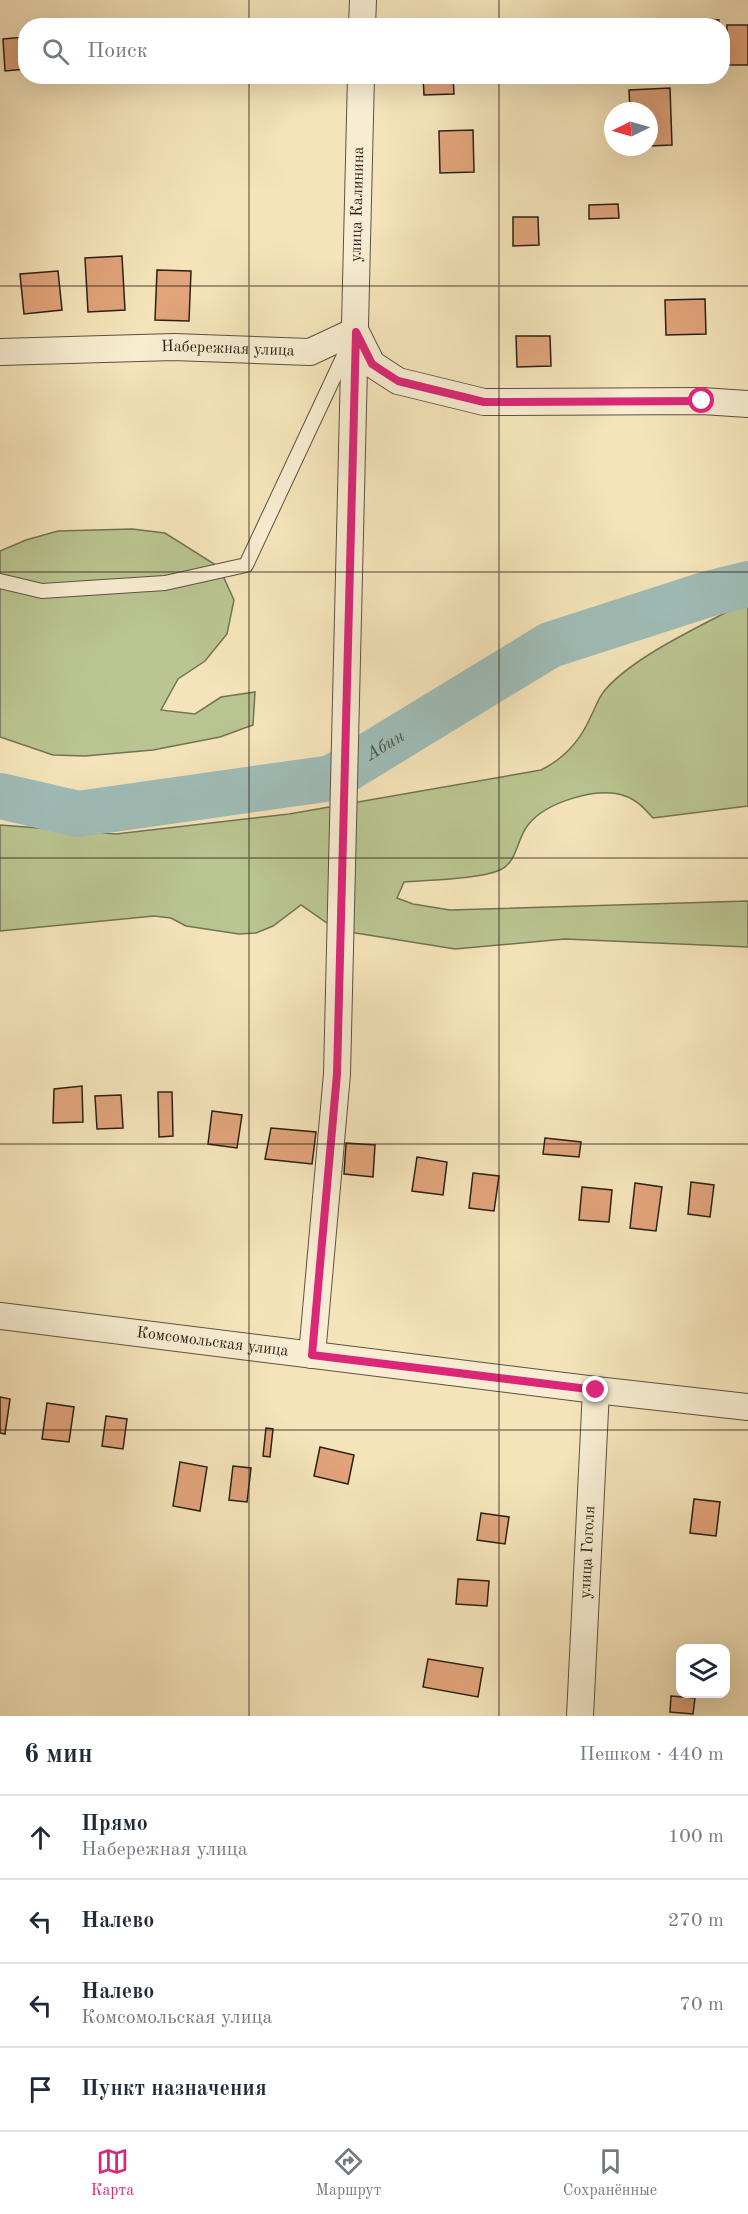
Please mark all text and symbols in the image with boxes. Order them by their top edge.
search box [18,18,730,84]
icon: search [39,35,72,68]
text: Поиск [87,40,148,62]
north arrow [604,102,658,156]
street label: улица Калинина [349,146,367,262]
street label: Набережная улица [161,339,295,359]
route start [688,387,714,413]
water label: Абин [362,727,408,765]
street label: Комсомольская улица [135,1325,289,1360]
route end [582,1376,608,1402]
street label: улица Гоголя [578,1505,598,1599]
map controls [676,1644,730,1698]
button: layers [676,1644,730,1698]
text: 6 мин [24,1742,93,1768]
text: Пешком · 440 m [579,1745,724,1765]
text: Прямо [81,1813,148,1835]
icon: ahead [24,1821,57,1854]
text: 100 m [668,1827,724,1847]
text: Набережная улица [81,1840,248,1860]
icon: left [24,1905,57,1938]
text: Налево [81,1910,154,1932]
text: 270 m [668,1911,724,1931]
text: Налево [81,1981,154,2003]
icon: left [24,1989,57,2022]
text: 70 m [679,1995,724,2015]
text: Комсомольская улица [81,2008,272,2028]
icon: arrive [24,2073,57,2106]
text: Пункт назначения [81,2078,267,2100]
tab: Карта [91,2145,134,2201]
tab: Маршрут [316,2145,381,2201]
tab: Сохранённые [563,2145,657,2201]

